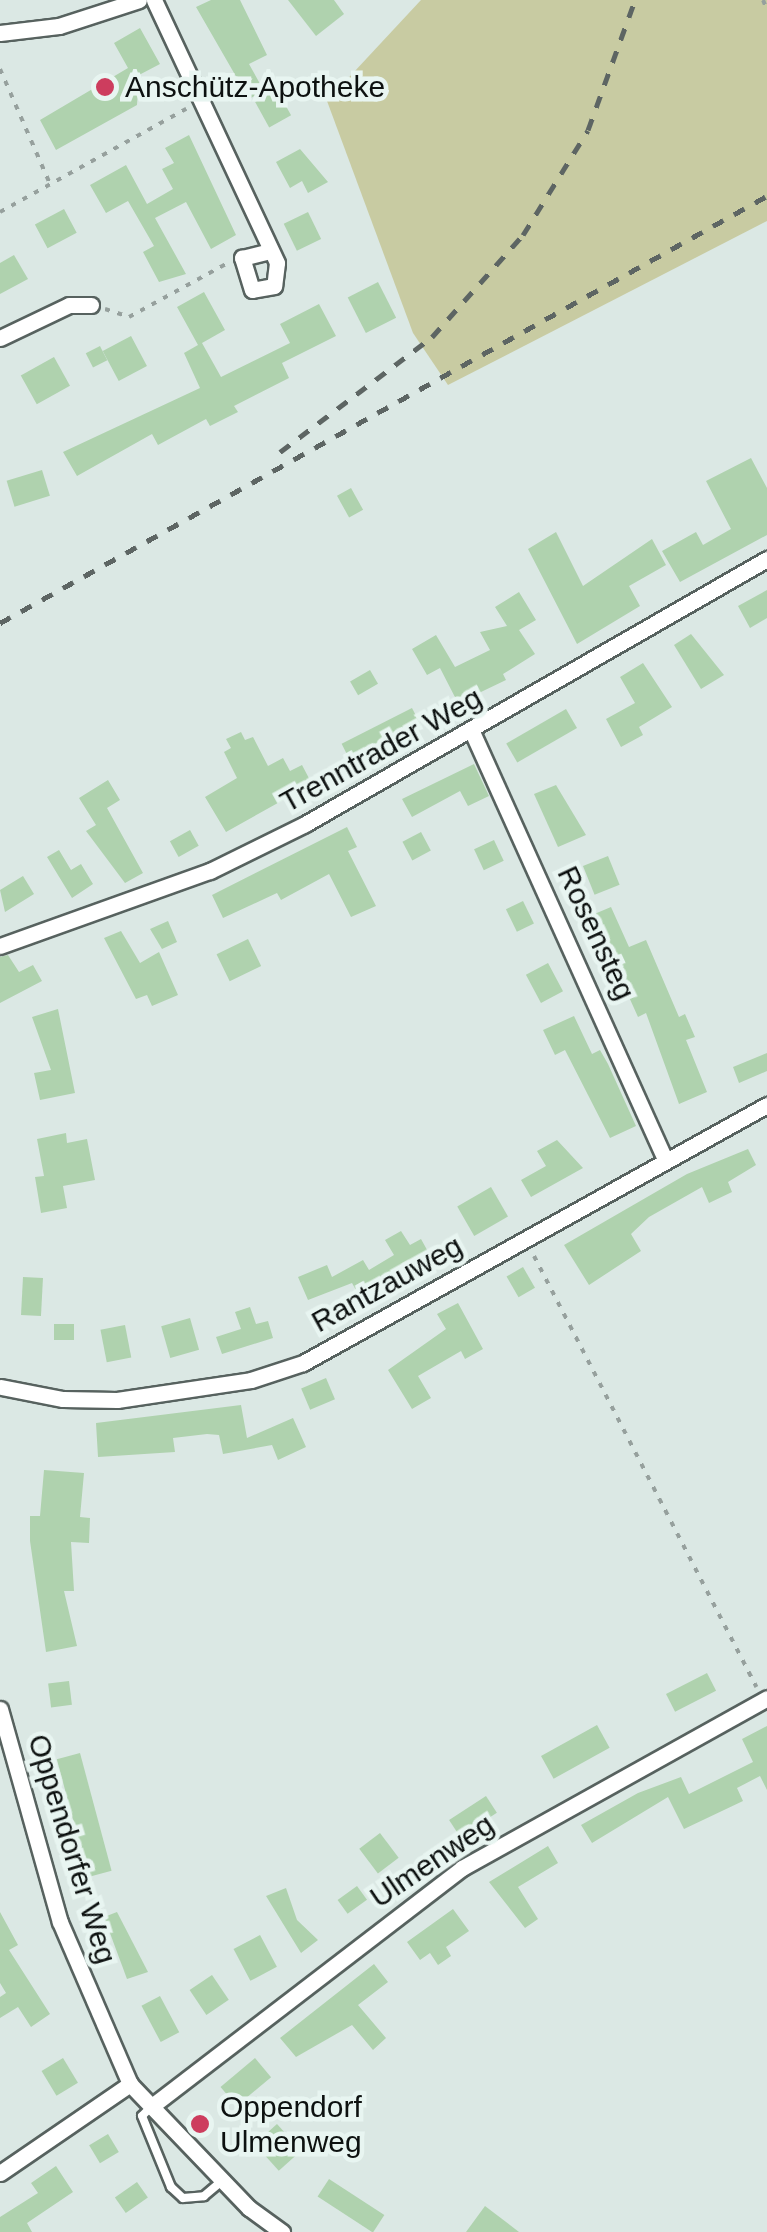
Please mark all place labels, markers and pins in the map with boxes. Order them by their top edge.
place label: Anschütz-Apotheke [125,69,385,105]
marker: Anschütz-Apotheke [94,76,116,98]
place label: Oppendorf Ulmenweg [220,2089,362,2160]
marker: Oppendorf Ulmenweg [189,2113,211,2135]

